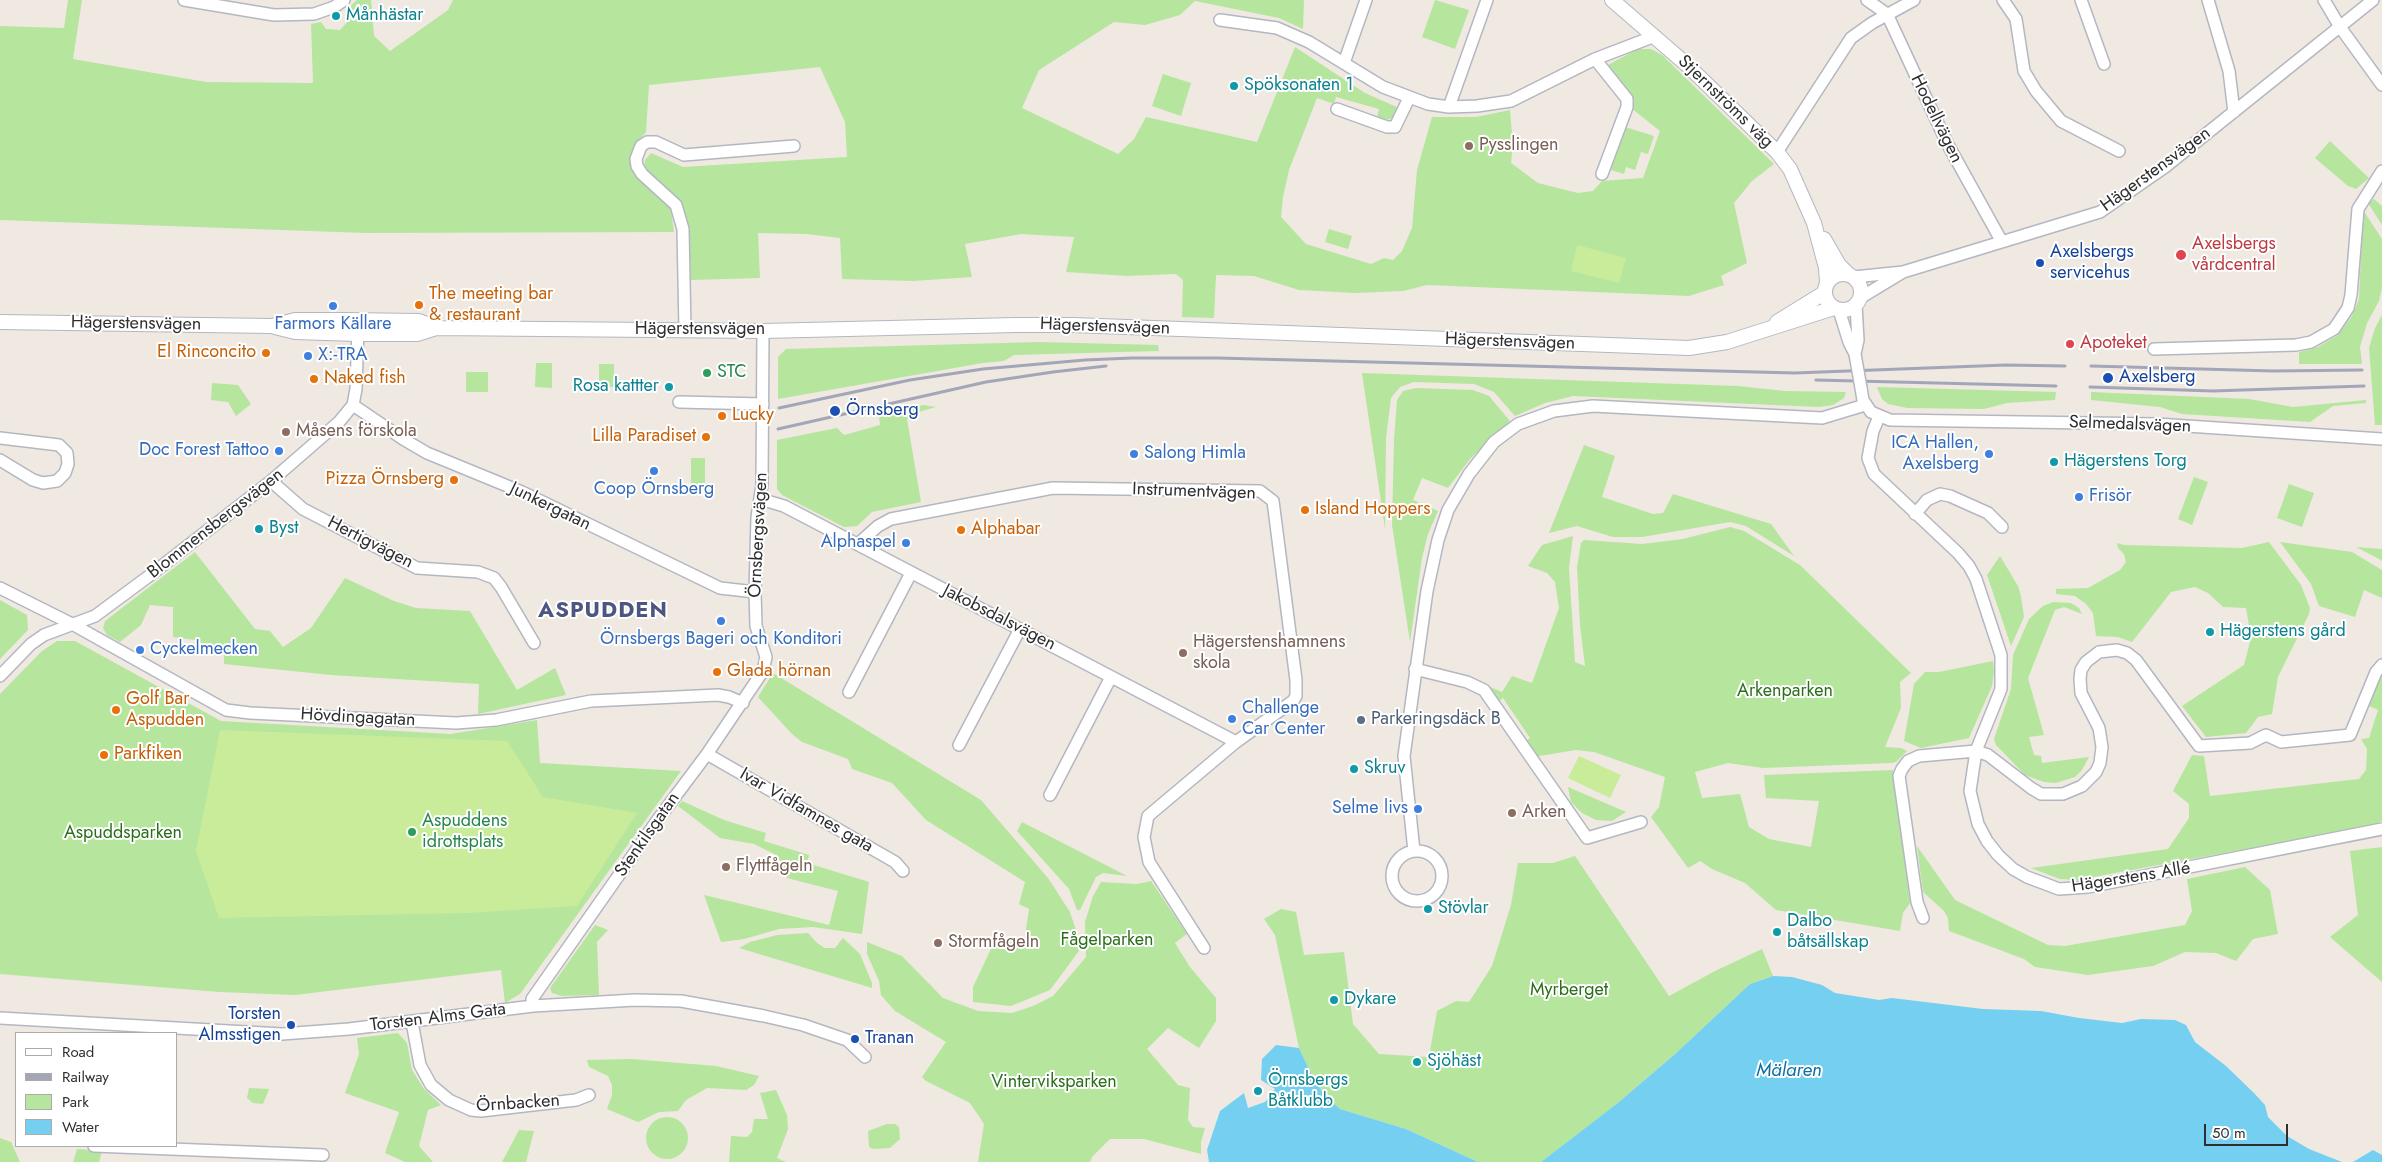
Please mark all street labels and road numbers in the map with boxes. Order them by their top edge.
street label: Stjernströms väg [1673,51,1777,153]
street label: Hodellvägen [1905,71,1967,167]
street label: Hägerstensvägen [2097,123,2215,217]
street label: Hägerstensvägen [71,312,201,336]
street label: Hägerstensvägen [1039,314,1171,340]
street label: Hägerstensvägen [635,319,765,341]
street label: Hägerstensvägen [1444,329,1576,355]
street label: Selmedalsvägen [2068,412,2192,438]
street label: Blommensbergsvägen [144,464,288,584]
street label: Örnsbergsvägen [745,472,773,598]
street label: Junkergatan [506,478,594,536]
street label: Instrumentvägen [1132,479,1256,505]
street label: Hertigvägen [324,512,416,574]
street label: Jakobsdalsvägen [939,580,1059,656]
street label: Hövdingagatan [300,704,416,732]
street label: Ivar Vidfamnes gata [735,764,877,858]
street label: Stenkilsgatan [611,789,685,881]
street label: Hägerstens Allé [2070,858,2192,898]
street label: Torsten Alms Gata [369,999,507,1037]
street label: Örnbacken [475,1090,561,1118]

